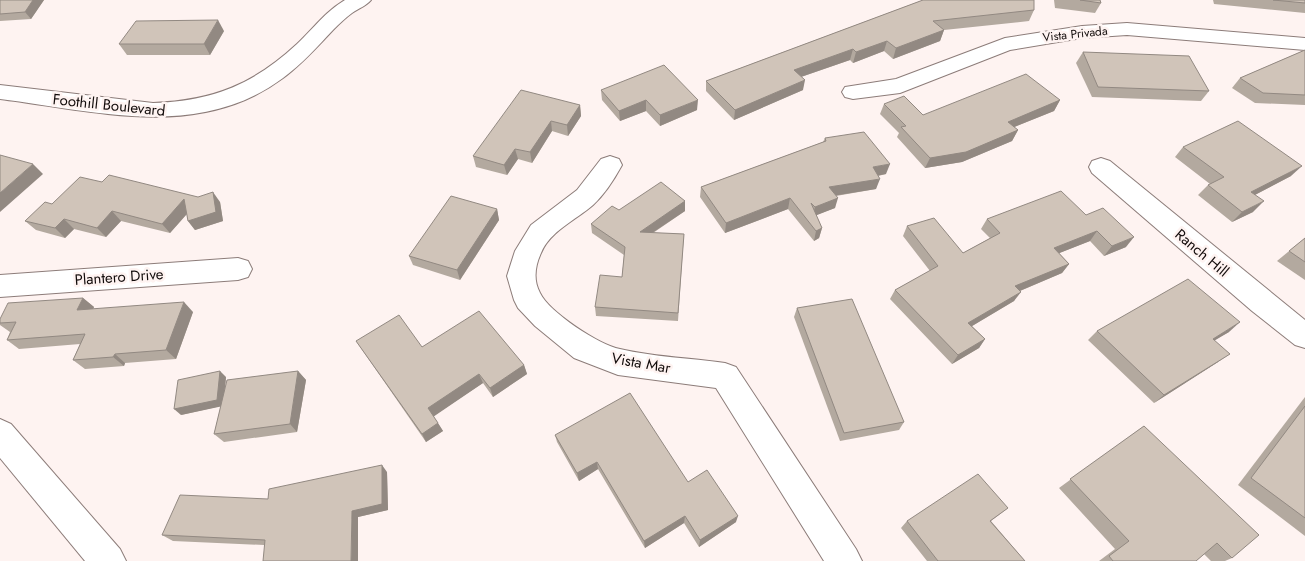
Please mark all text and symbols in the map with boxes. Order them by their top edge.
street label: Vista Privada [1042,22,1109,46]
street label: Foothill Boulevard [52,88,166,122]
street label: Ranch Hill [1170,224,1234,282]
street label: Plantero Drive [74,263,164,291]
street label: Vista Mar [610,347,673,379]

